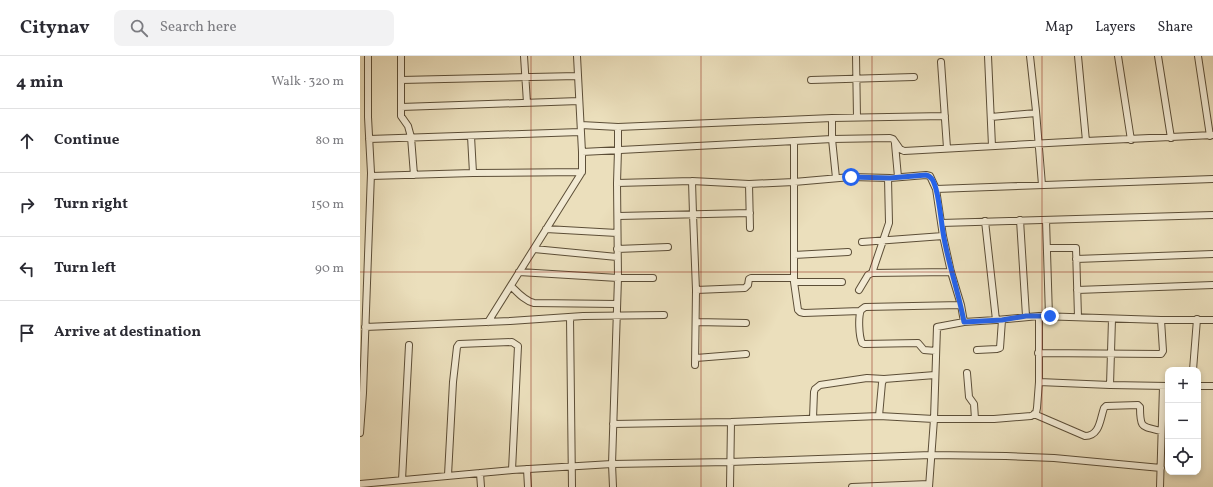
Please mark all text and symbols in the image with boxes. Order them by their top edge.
search box [114,10,394,46]
text: Citynav [20,15,90,41]
icon: search [128,17,150,39]
text: Search here [160,17,237,38]
text: Map [1045,18,1073,37]
text: Layers [1095,18,1135,37]
text: Share [1157,18,1193,37]
text: 4 min [16,71,63,94]
text: Walk · 320 m [271,73,344,91]
icon: ahead [16,130,38,152]
text: Continue [54,130,119,151]
text: 80 m [315,132,344,150]
route start [842,168,860,186]
icon: right [16,194,38,216]
text: Turn right [54,194,128,215]
text: 150 m [311,196,344,214]
icon: left [16,258,38,280]
text: Turn left [54,258,116,279]
text: 90 m [315,260,344,278]
route end [1041,307,1059,325]
icon: arrive [16,322,38,344]
text: Arrive at destination [54,322,201,343]
map controls [1165,367,1201,475]
button: + [1165,367,1201,403]
button: − [1165,403,1201,439]
button: locate [1165,439,1201,475]

